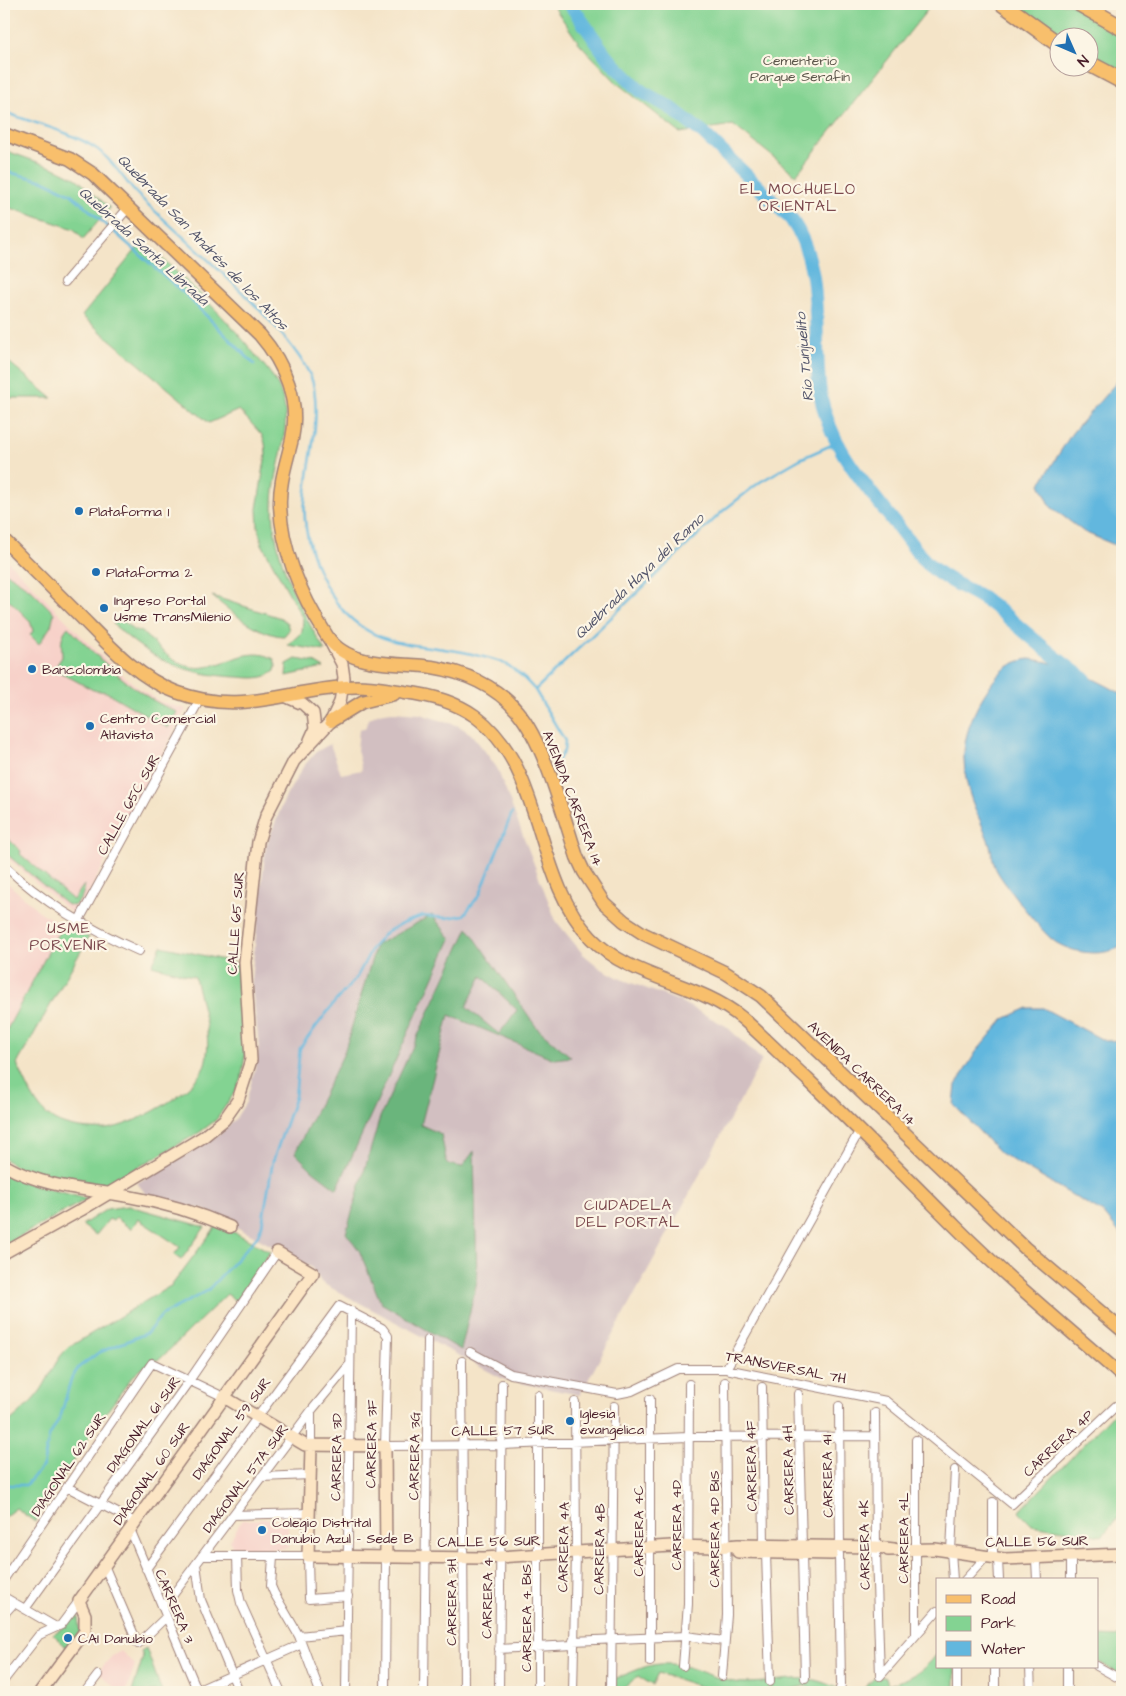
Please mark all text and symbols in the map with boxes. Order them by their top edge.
north arrow [1048,28,1098,78]
text: N [1072,50,1093,71]
park label: Cementerio Parque Serafín [750,51,850,87]
water label: Quebrada San Andrés de los Altos [113,150,294,336]
district label: EL MOCHUELO ORIENTAL [740,179,856,217]
water label: Quebrada Santa Librada [74,182,214,312]
water label: Río Tunjuelito [790,310,819,402]
place label: Plataforma 1 [89,502,170,522]
marker: Plataforma 1 [73,505,85,517]
water label: Quebrada Haya del Ramo [570,508,711,645]
place label: Plataforma 2 [106,563,193,583]
marker: Plataforma 2 [90,566,102,578]
place label: Ingreso Portal Usme TransMilenio [114,591,231,627]
marker: Ingreso Portal Usme TransMilenio [98,602,110,614]
place label: Bancolombia [42,660,121,680]
marker: Bancolombia [26,663,38,675]
place label: Centro Comercial Altavista [100,709,216,745]
marker: Centro Comercial Altavista [84,720,96,732]
street label: AVENIDA CARRERA 14 [537,728,607,869]
street label: CALLE 65C SUR [93,750,165,859]
street label: CALLE 65 SUR [222,871,250,975]
district label: USME PORVENIR [30,918,108,956]
street label: AVENIDA CARRERA 14 [803,1017,920,1131]
district label: CIUDADELA DEL PORTAL [576,1195,680,1233]
street label: TRANSVERSAL 7H [724,1346,849,1390]
street label: DIAGONAL 61 SUR [102,1372,186,1477]
street label: DIAGONAL 59 SUR [188,1373,276,1484]
street label: CARRERA 3F [361,1399,383,1488]
place label: Iglesia evangelica [580,1404,644,1440]
street label: CARRERA 4P [1019,1406,1099,1482]
street label: DIAGONAL 62 SUR [27,1409,111,1521]
street label: CARRERA 3G [404,1411,426,1500]
street label: CARRERA 3D [326,1413,348,1501]
marker: Iglesia evangelica [564,1415,576,1427]
street label: DIAGONAL 60 SUR [109,1418,195,1529]
street label: DIAGONAL 57A SUR [198,1420,294,1537]
street label: CALLE 57 SUR [451,1420,555,1442]
street label: CARRERA 4F [741,1420,763,1512]
street label: CARRERA 4H [778,1424,800,1515]
street label: CARRERA 4I [817,1434,839,1518]
street label: CARRERA 4D BIS [705,1471,725,1587]
street label: CARRERA 4D [667,1480,687,1570]
street label: CARRERA 4C [629,1485,649,1577]
street label: CARRERA 4L [894,1492,914,1583]
street label: CARRERA 4K [854,1499,876,1590]
street label: CARRERA 4A [553,1502,575,1592]
street label: CARRERA 4B [589,1503,611,1595]
place label: Colegio Distrital Danubio Azul - Sede B [272,1513,413,1549]
marker: Colegio Distrital Danubio Azul - Sede B [256,1524,268,1536]
street label: CALLE 56 SUR [437,1531,541,1553]
street label: CALLE 56 SUR [985,1531,1089,1553]
street label: CARRERA 4 [477,1557,499,1639]
street label: CARRERA 3H [442,1558,462,1646]
street label: CARRERA 4 BIS [517,1564,537,1672]
street label: CARRERA 3 [149,1566,199,1647]
legend [936,1578,1098,1668]
text: Road [981,1589,1016,1610]
text: Park [981,1613,1016,1634]
place label: CAI Danubio [78,1629,153,1649]
marker: CAI Danubio [62,1632,74,1644]
text: Water [981,1639,1025,1660]

